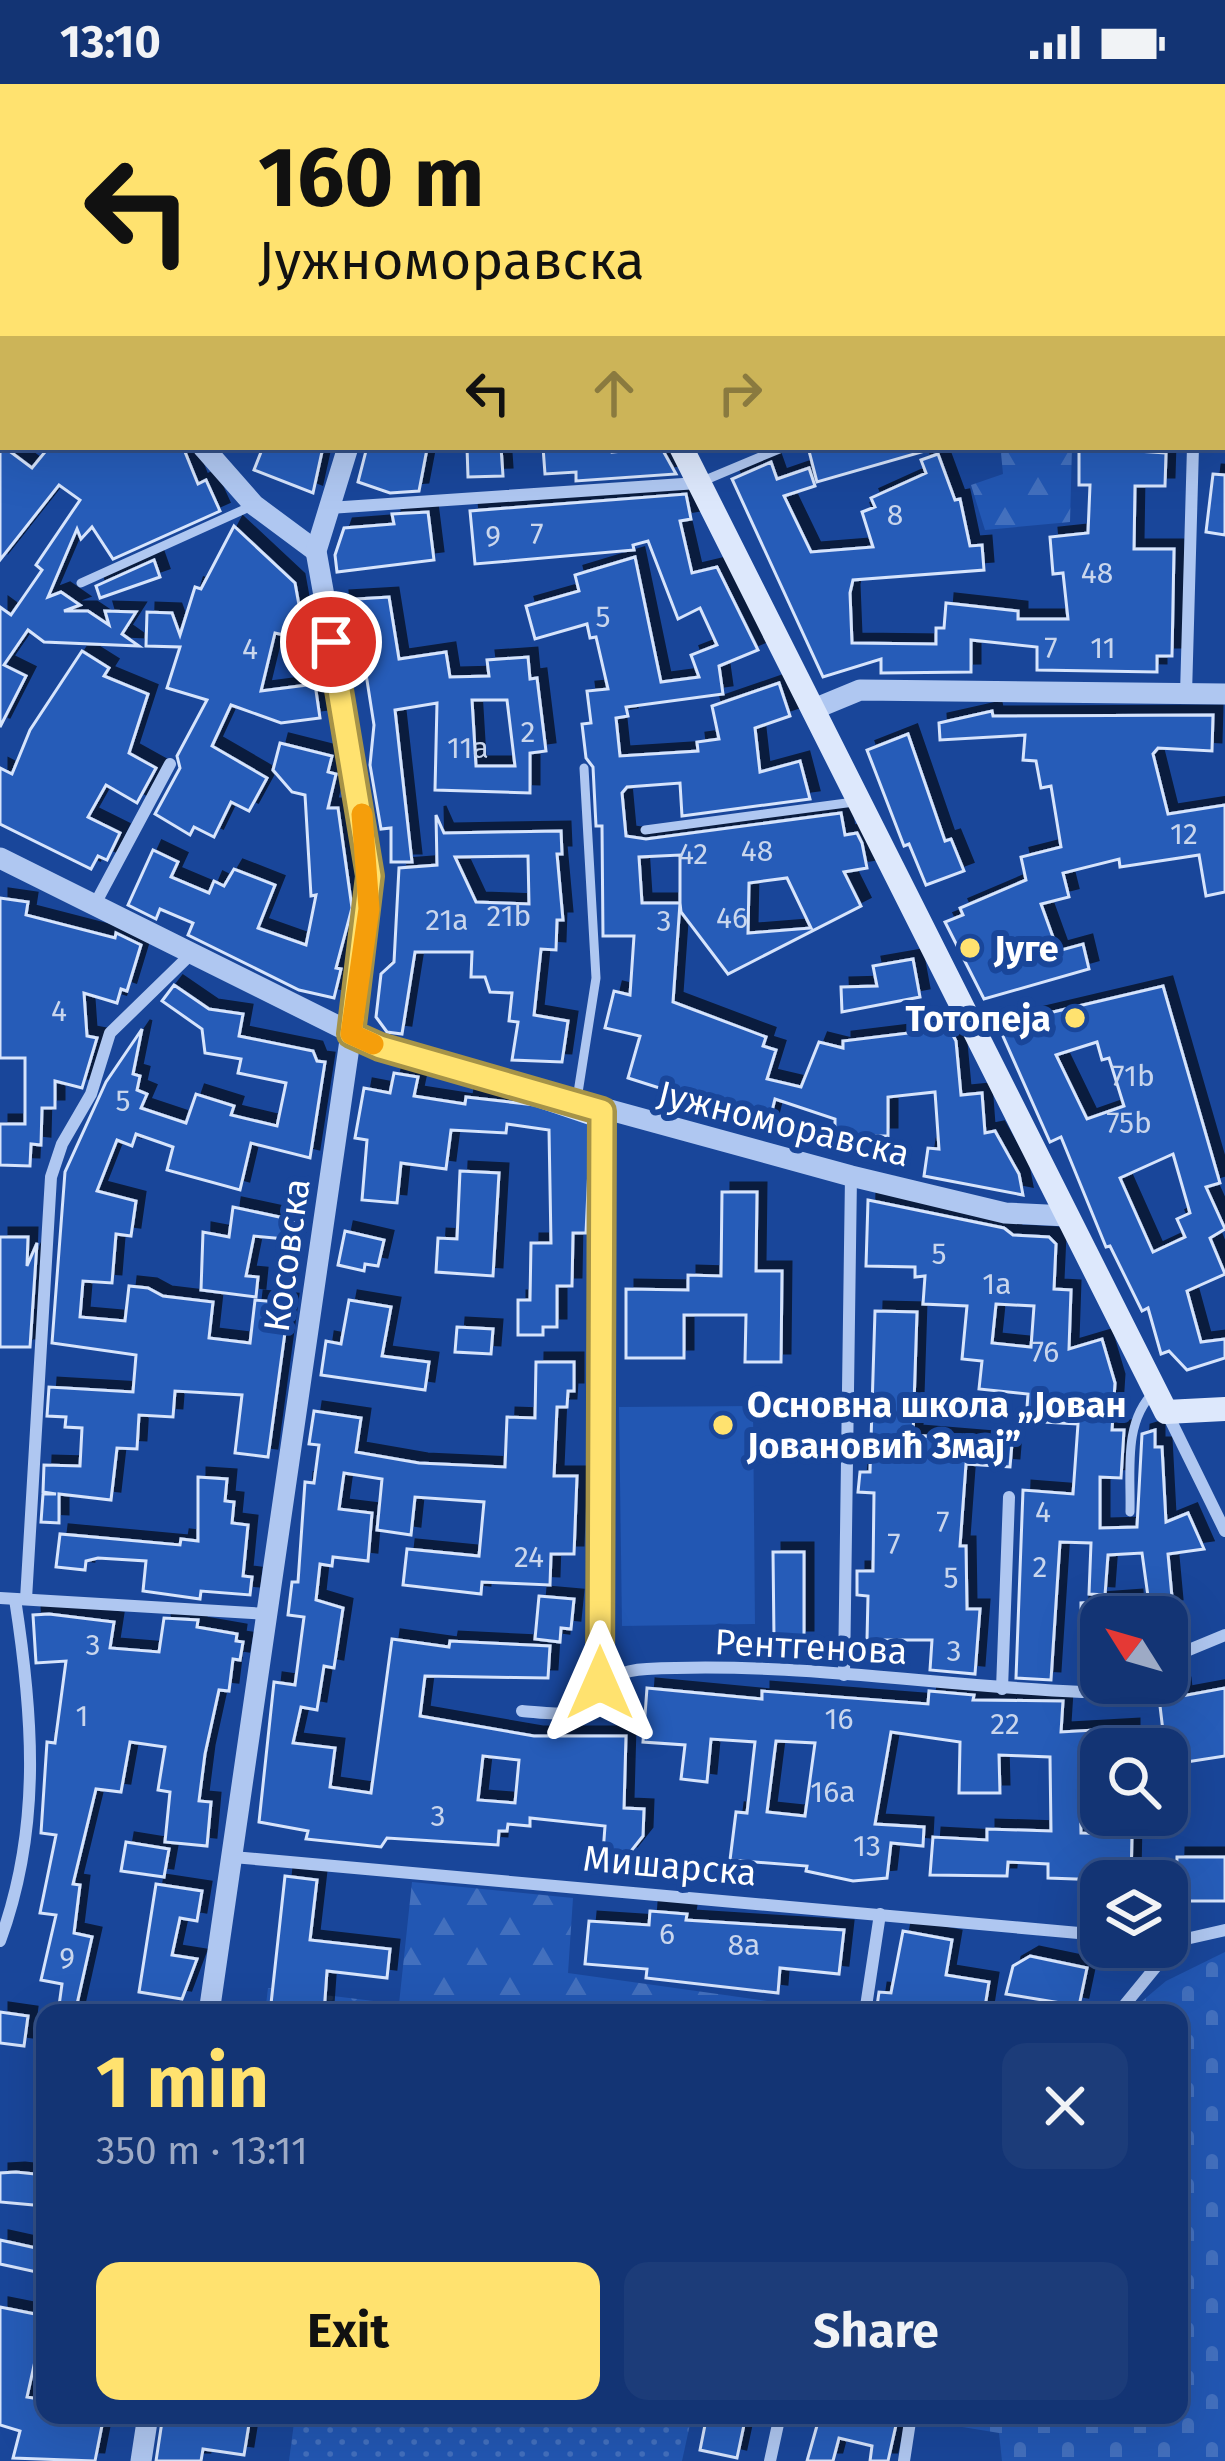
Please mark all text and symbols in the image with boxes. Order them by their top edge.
text: 13:10 [60,15,161,69]
text: 160 m [258,127,484,228]
icon: left [60,132,216,288]
text: Јужноморавска [258,229,645,293]
icon: left [455,360,521,426]
icon: ahead [581,360,647,426]
icon: right [707,360,773,426]
house number: 8 [887,497,903,533]
house number: 7 [530,516,544,552]
house number: 9 [485,518,501,554]
house number: 48 [1081,555,1113,591]
pin [280,591,382,693]
house number: 5 [595,599,611,635]
icon: arrive [298,609,364,675]
house number: 7 [1044,630,1058,666]
house number: 11 [1090,630,1116,666]
house number: 4 [242,631,258,667]
house number: 2 [521,714,535,750]
house number: 11a [447,730,489,766]
house number: 12 [1170,816,1198,852]
house number: 48 [741,833,773,869]
house number: 42 [678,836,708,872]
house number: 21b [487,898,531,934]
house number: 46 [716,900,748,936]
house number: 21a [425,902,469,938]
house number: 3 [657,903,671,939]
place label: Југе [993,927,1059,971]
marker: Југе [957,935,983,961]
house number: 4 [51,993,67,1029]
place label: Тотопеја [906,997,1051,1041]
marker: Тотопеја [1062,1005,1088,1031]
house number: 71b [1111,1058,1155,1094]
street label: Јужноморавска [653,1071,914,1177]
house number: 5 [115,1083,131,1119]
house number: 75b [1106,1105,1152,1141]
street label: Косовска [254,1176,320,1335]
house number: 5 [931,1236,947,1272]
house number: 1a [982,1266,1012,1302]
house number: 76 [1031,1334,1059,1370]
place label: Основна школа „Јован Јовановић Змај” [746,1383,1127,1468]
marker: Основна школа „Јован Јовановић Змај” [710,1412,736,1438]
house number: 4 [1035,1494,1051,1530]
house number: 7 [936,1504,950,1540]
house number: 7 [887,1526,901,1562]
house number: 24 [514,1539,544,1575]
house number: 2 [1033,1549,1047,1585]
house number: 5 [943,1560,959,1596]
north arrow [1080,1596,1188,1704]
map controls [1080,1596,1188,1968]
position arrow [537,1620,663,1746]
street label: Рентгенова [713,1620,909,1674]
house number: 3 [86,1627,100,1663]
house number: 3 [947,1633,961,1669]
house number: 1 [76,1698,89,1734]
house number: 16 [825,1701,853,1737]
house number: 22 [990,1706,1020,1742]
button: search [1080,1728,1188,1836]
house number: 16a [810,1774,856,1810]
house number: 3 [431,1798,445,1834]
house number: 13 [853,1828,881,1864]
street label: Мишарска [581,1836,759,1896]
button: layers [1080,1860,1188,1968]
house number: 6 [659,1916,675,1952]
house number: 8a [728,1927,760,1963]
house number: 9 [59,1940,75,1976]
text: 1 min [96,2040,269,2126]
button: close [1002,2043,1128,2169]
text: 350 m · 13:11 [96,2128,308,2174]
button: Exit [96,2262,600,2400]
button: Share [624,2262,1128,2400]

